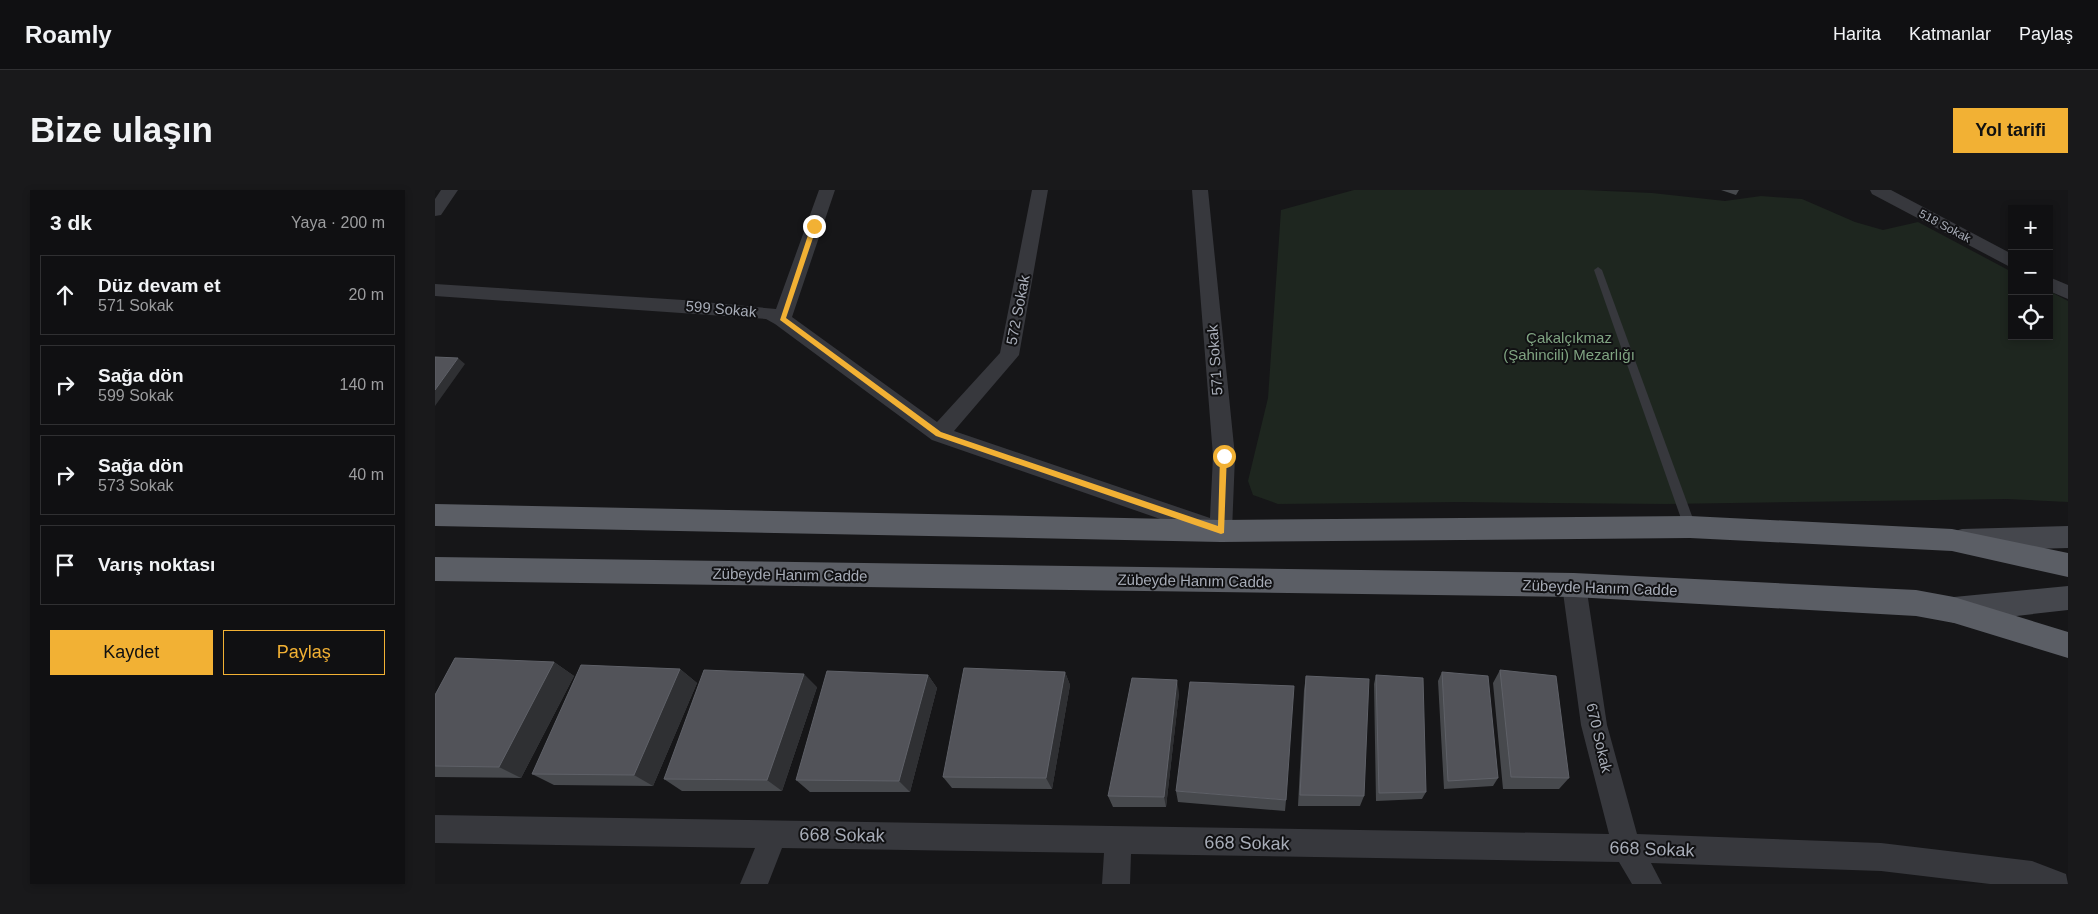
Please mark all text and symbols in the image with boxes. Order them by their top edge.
text: Roamly [25,21,112,48]
text: Harita [1833,24,1881,44]
text: Katmanlar [1909,24,1991,44]
text: Paylaş [2019,24,2073,44]
button: Yol tarifi [1953,108,2068,153]
text: Bize ulaşın [30,110,213,149]
map controls [2008,205,2053,340]
button: + [2008,205,2053,250]
street label: 518 Sokak [1917,207,1974,246]
text: 3 dk [50,211,92,234]
text: Yaya · 200 m [291,214,385,231]
route end [803,215,826,238]
button: − [2008,250,2053,295]
street label: 572 Sokak [1002,273,1033,346]
text: Düz devam et [98,275,220,296]
icon: ahead [51,281,79,309]
text: 20 m [348,286,384,303]
button: locate [2008,295,2053,340]
text: 571 Sokak [98,297,174,314]
street label: 599 Sokak [685,297,758,320]
street label: 571 Sokak [1204,324,1225,396]
park label: Çakalçıkmaz (Şahincili) Mezarlığı [1503,329,1635,363]
text: Sağa dön [98,365,184,386]
icon: right [51,371,79,399]
text: 140 m [340,376,384,393]
text: 599 Sokak [98,387,174,404]
route start [1213,445,1236,468]
text: Sağa dön [98,455,184,476]
icon: right [51,461,79,489]
text: 40 m [348,466,384,483]
text: 573 Sokak [98,477,174,494]
icon: arrive [51,551,79,579]
text: Varış noktası [98,554,215,575]
street label: Zübeyde Hanım Cadde [712,565,868,584]
street label: Zübeyde Hanım Cadde [1117,571,1273,590]
street label: Zübeyde Hanım Cadde [1522,576,1678,599]
button: Kaydet [50,630,213,675]
button: Paylaş [223,630,385,675]
street label: 670 Sokak [1583,701,1616,775]
street label: 668 Sokak [799,824,886,846]
street label: 668 Sokak [1204,832,1291,854]
street label: 668 Sokak [1609,838,1696,861]

